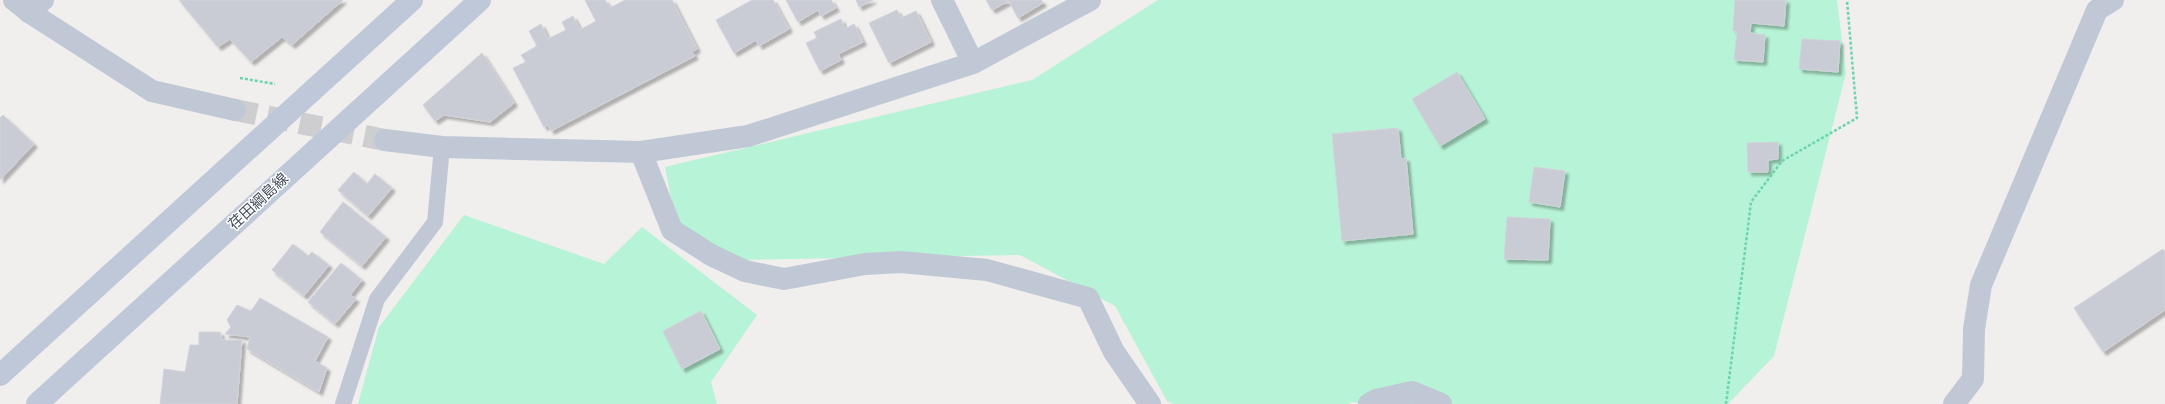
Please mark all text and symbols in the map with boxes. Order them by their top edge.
street label: 荏田綱島線 [223,167,293,235]

